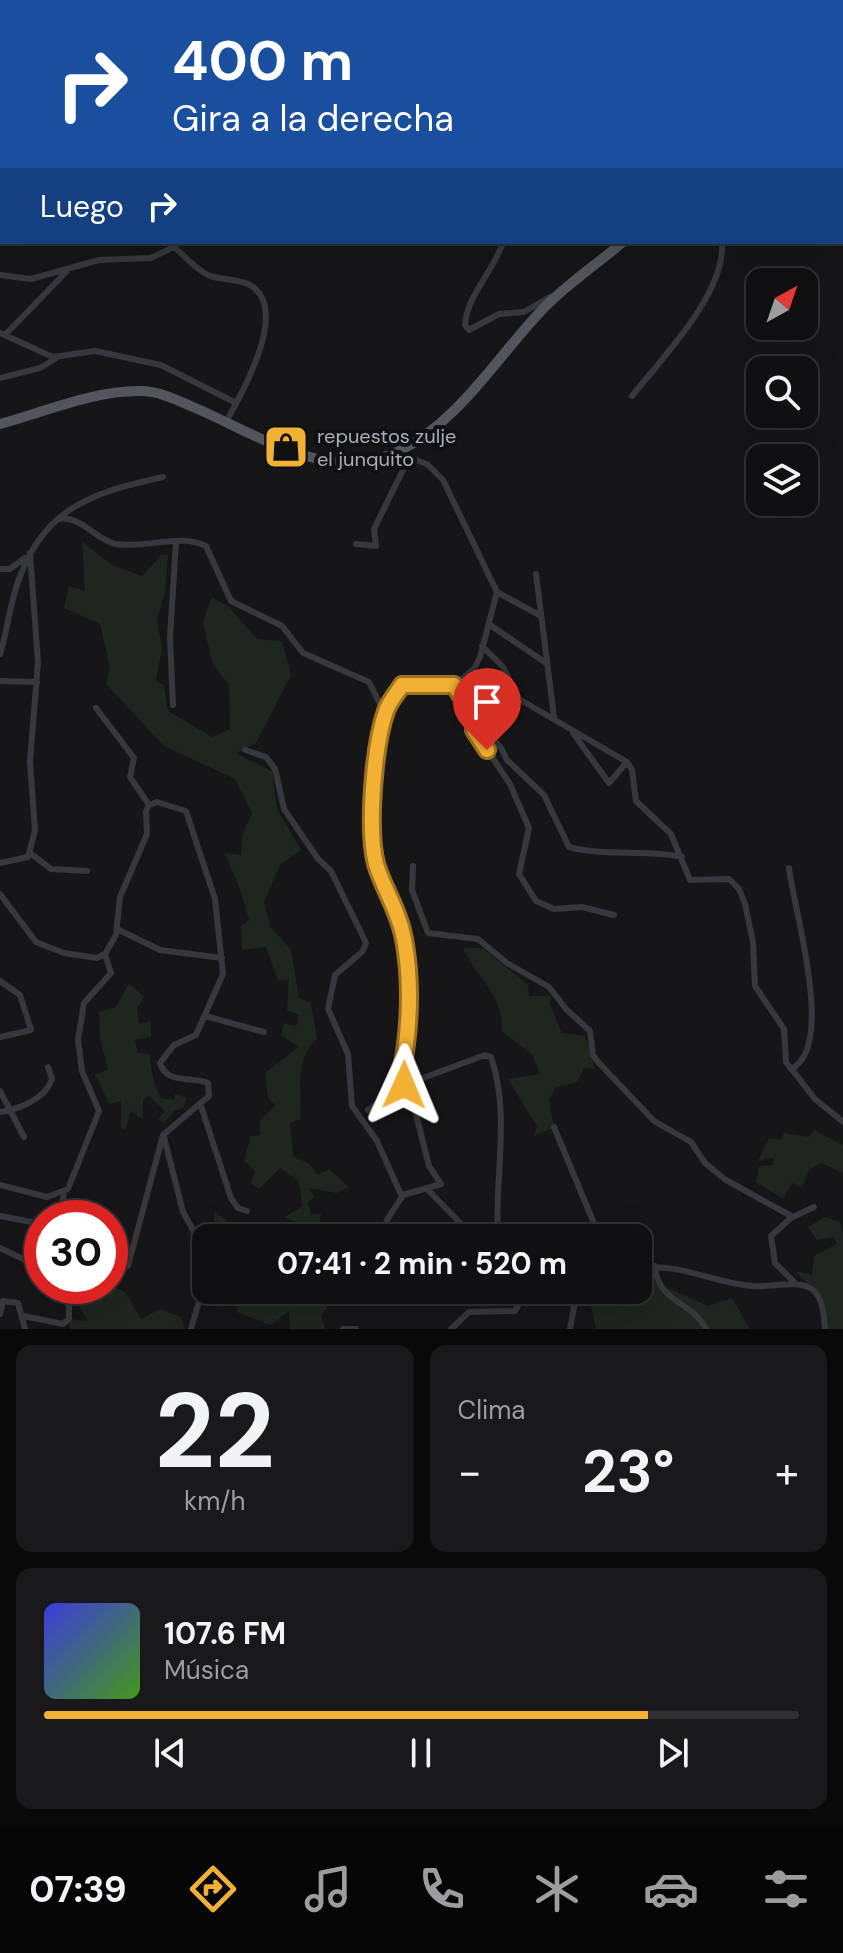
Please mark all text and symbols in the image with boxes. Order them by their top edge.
text: 400 m [172,24,353,97]
icon: right [40,32,144,136]
text: Gira a la derecha [172,95,454,142]
icon: right [140,184,184,228]
text: Luego [40,187,124,226]
north arrow [746,268,818,340]
map controls [746,268,818,516]
button: search [746,356,818,428]
shop icon: repuestos zulje el junquito [262,423,310,471]
place label: repuestos zulje el junquito [317,423,456,472]
button: layers [746,444,818,516]
pin [453,668,521,750]
icon: arrive [465,680,509,724]
position arrow [362,1043,446,1127]
speed limit sign: 30 [24,1200,128,1304]
text: 07:41 · 2 min · 520 m [277,1244,567,1283]
text: 22 [155,1364,275,1499]
text: Clima [458,1393,526,1427]
text: 23° [582,1432,675,1511]
text: − [458,1443,482,1501]
text: + [775,1443,799,1501]
text: km/h [184,1484,245,1518]
text: 107.6 FM [164,1614,286,1653]
text: Música [164,1653,249,1687]
icon: previous [148,1731,192,1775]
icon: pause [399,1731,443,1775]
icon: next [651,1731,695,1775]
icon: directions [185,1861,241,1917]
icon: music [300,1861,356,1917]
icon: phone [414,1861,470,1917]
icon: climate [529,1861,585,1917]
icon: car [643,1861,699,1917]
icon: filters [758,1861,814,1917]
text: 07:39 [29,1866,127,1913]

